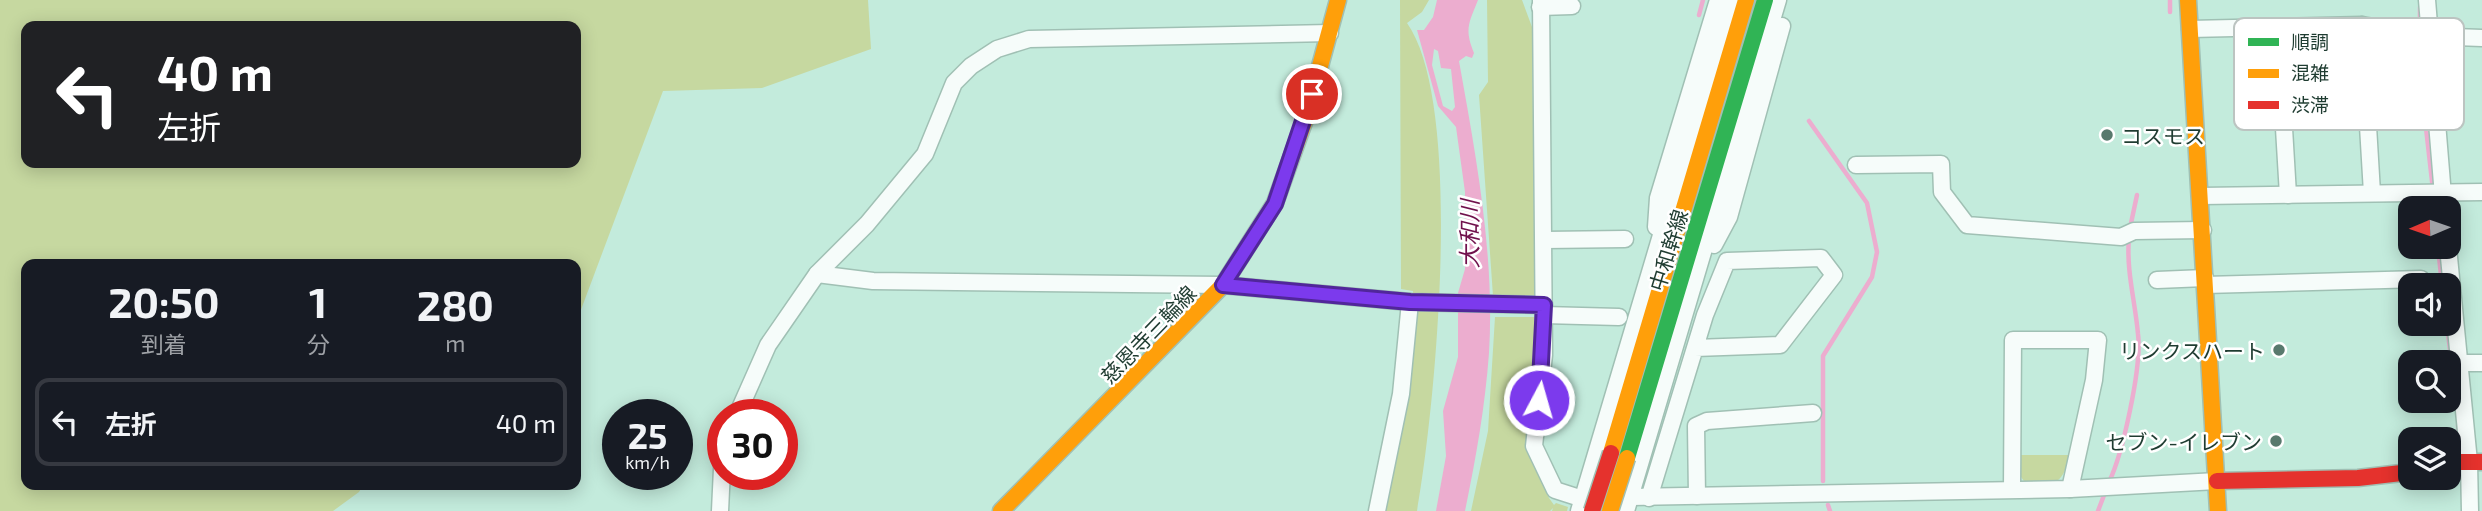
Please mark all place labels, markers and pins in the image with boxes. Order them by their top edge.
pin [1282,64,1342,124]
place label: コスモス [2121,123,2205,148]
marker: コスモス [2099,127,2115,143]
place label: リンクスハート [2119,338,2265,363]
marker: リンクスハート [2271,342,2287,358]
place label: セブン-イレブン [2106,429,2262,454]
marker: セブン-イレブン [2268,433,2284,449]

